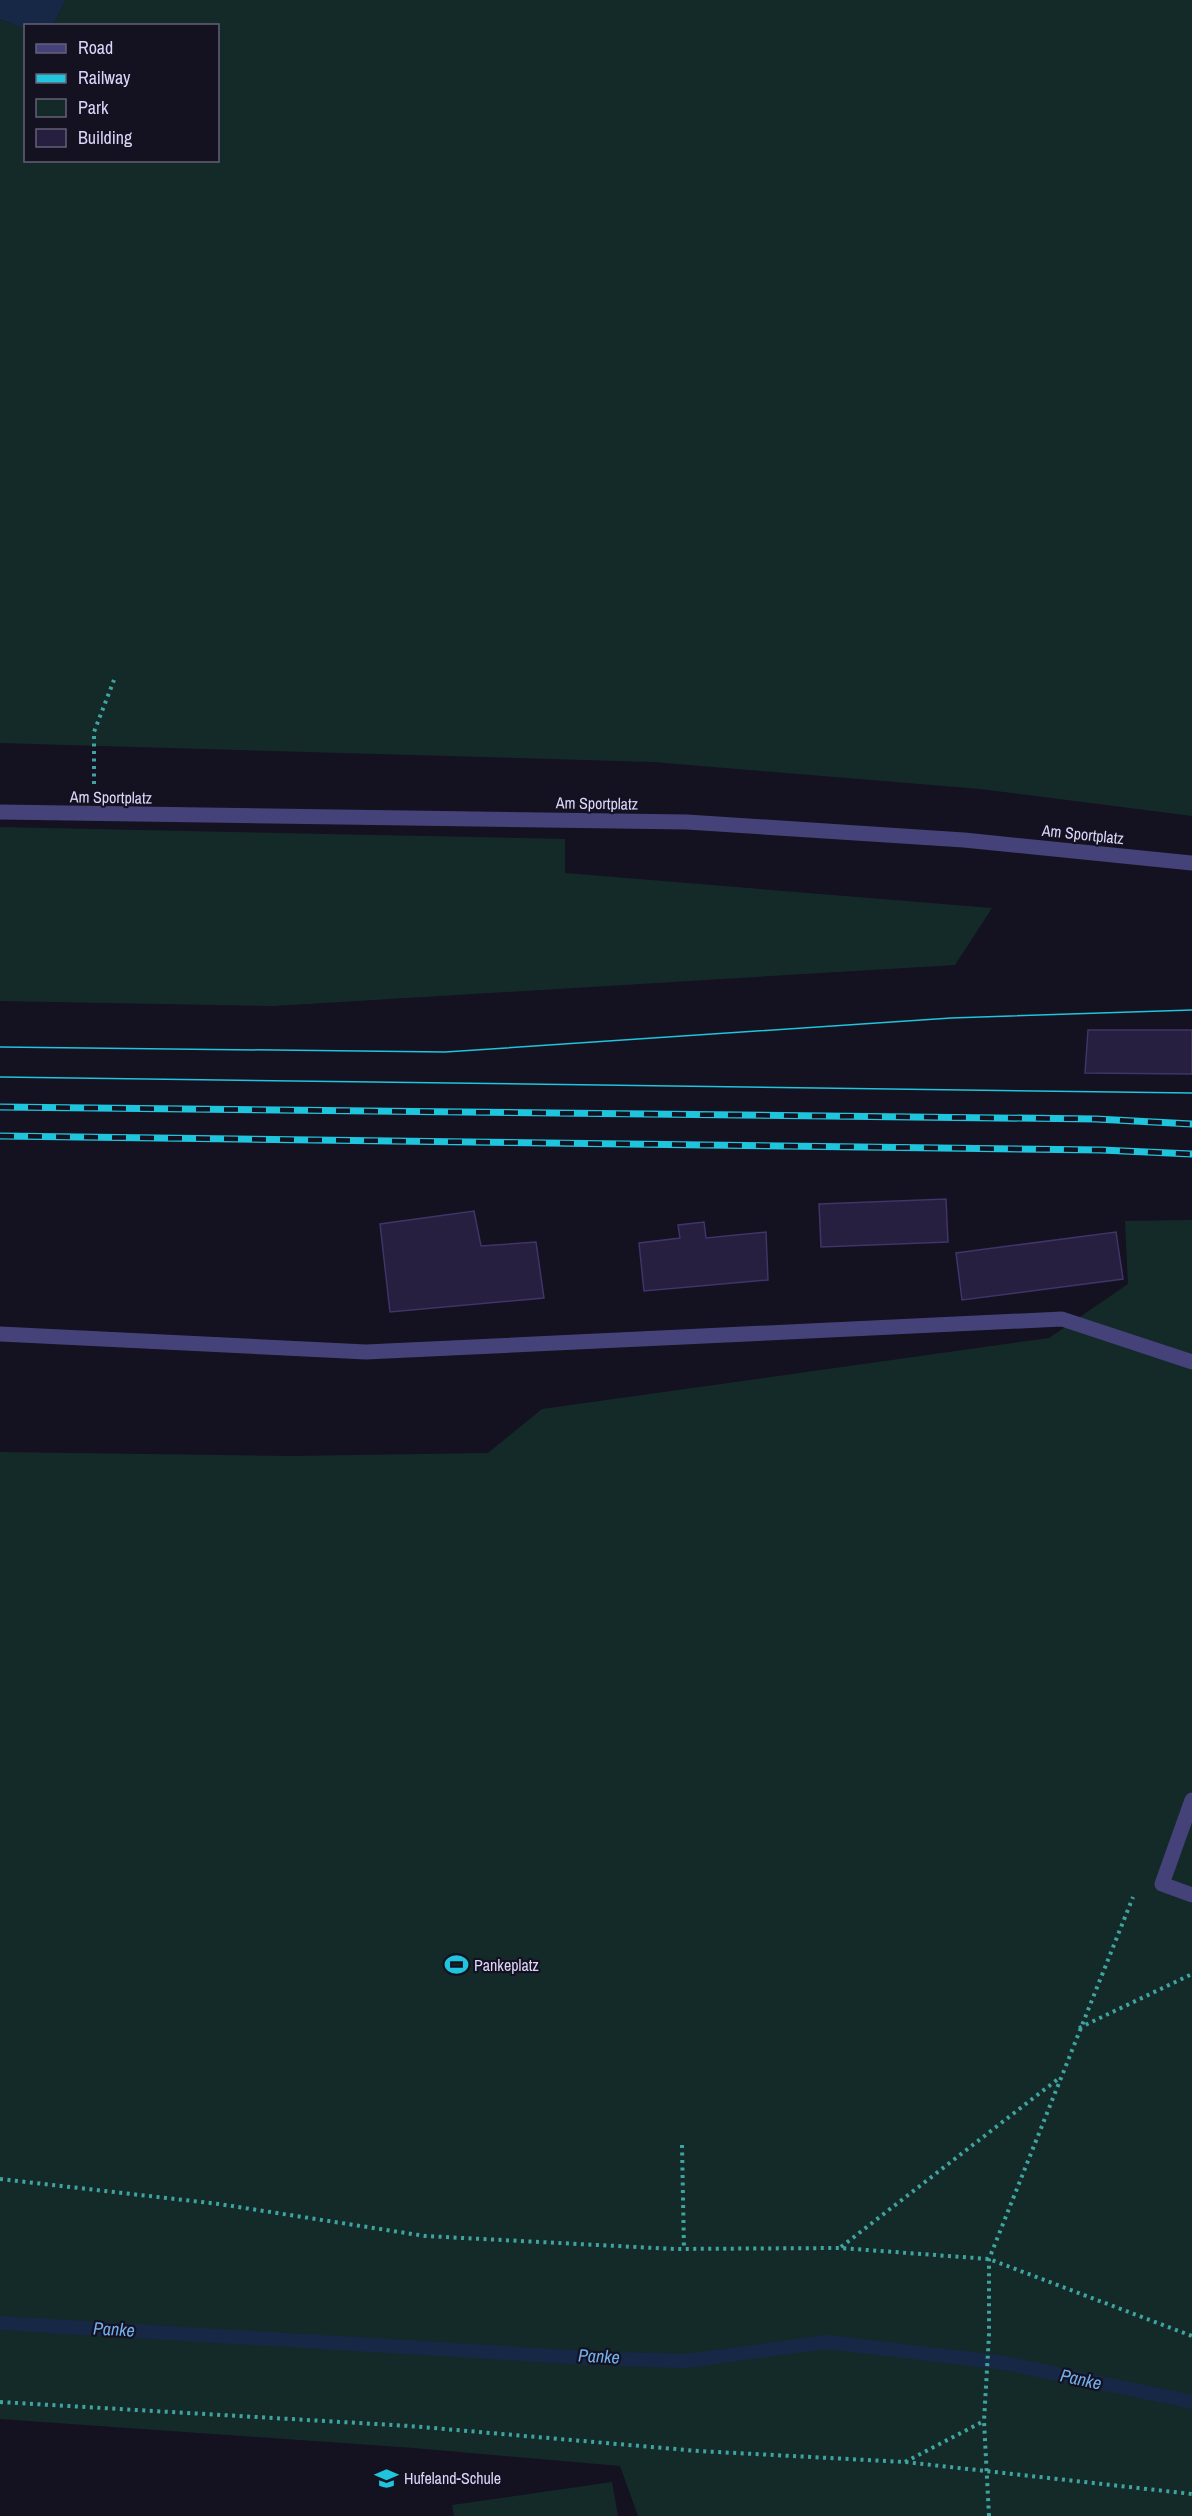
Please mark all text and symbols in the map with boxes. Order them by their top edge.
legend [24,24,219,162]
text: Road [78,35,113,60]
text: Railway [78,65,131,90]
text: Park [78,95,109,120]
text: Building [78,125,133,150]
street label: Am Sportplatz [69,785,153,809]
street label: Am Sportplatz [555,791,639,815]
street label: Am Sportplatz [1040,819,1126,849]
sports icon: Pankeplatz [443,1952,469,1978]
place label: Pankeplatz [474,1954,539,1976]
water label: Panke [92,2315,136,2343]
water label: Panke [577,2342,621,2370]
water label: Panke [1058,2362,1104,2396]
school or university icon: Hufeland-Schule [373,2465,399,2491]
place label: Hufeland-Schule [404,2467,501,2489]

